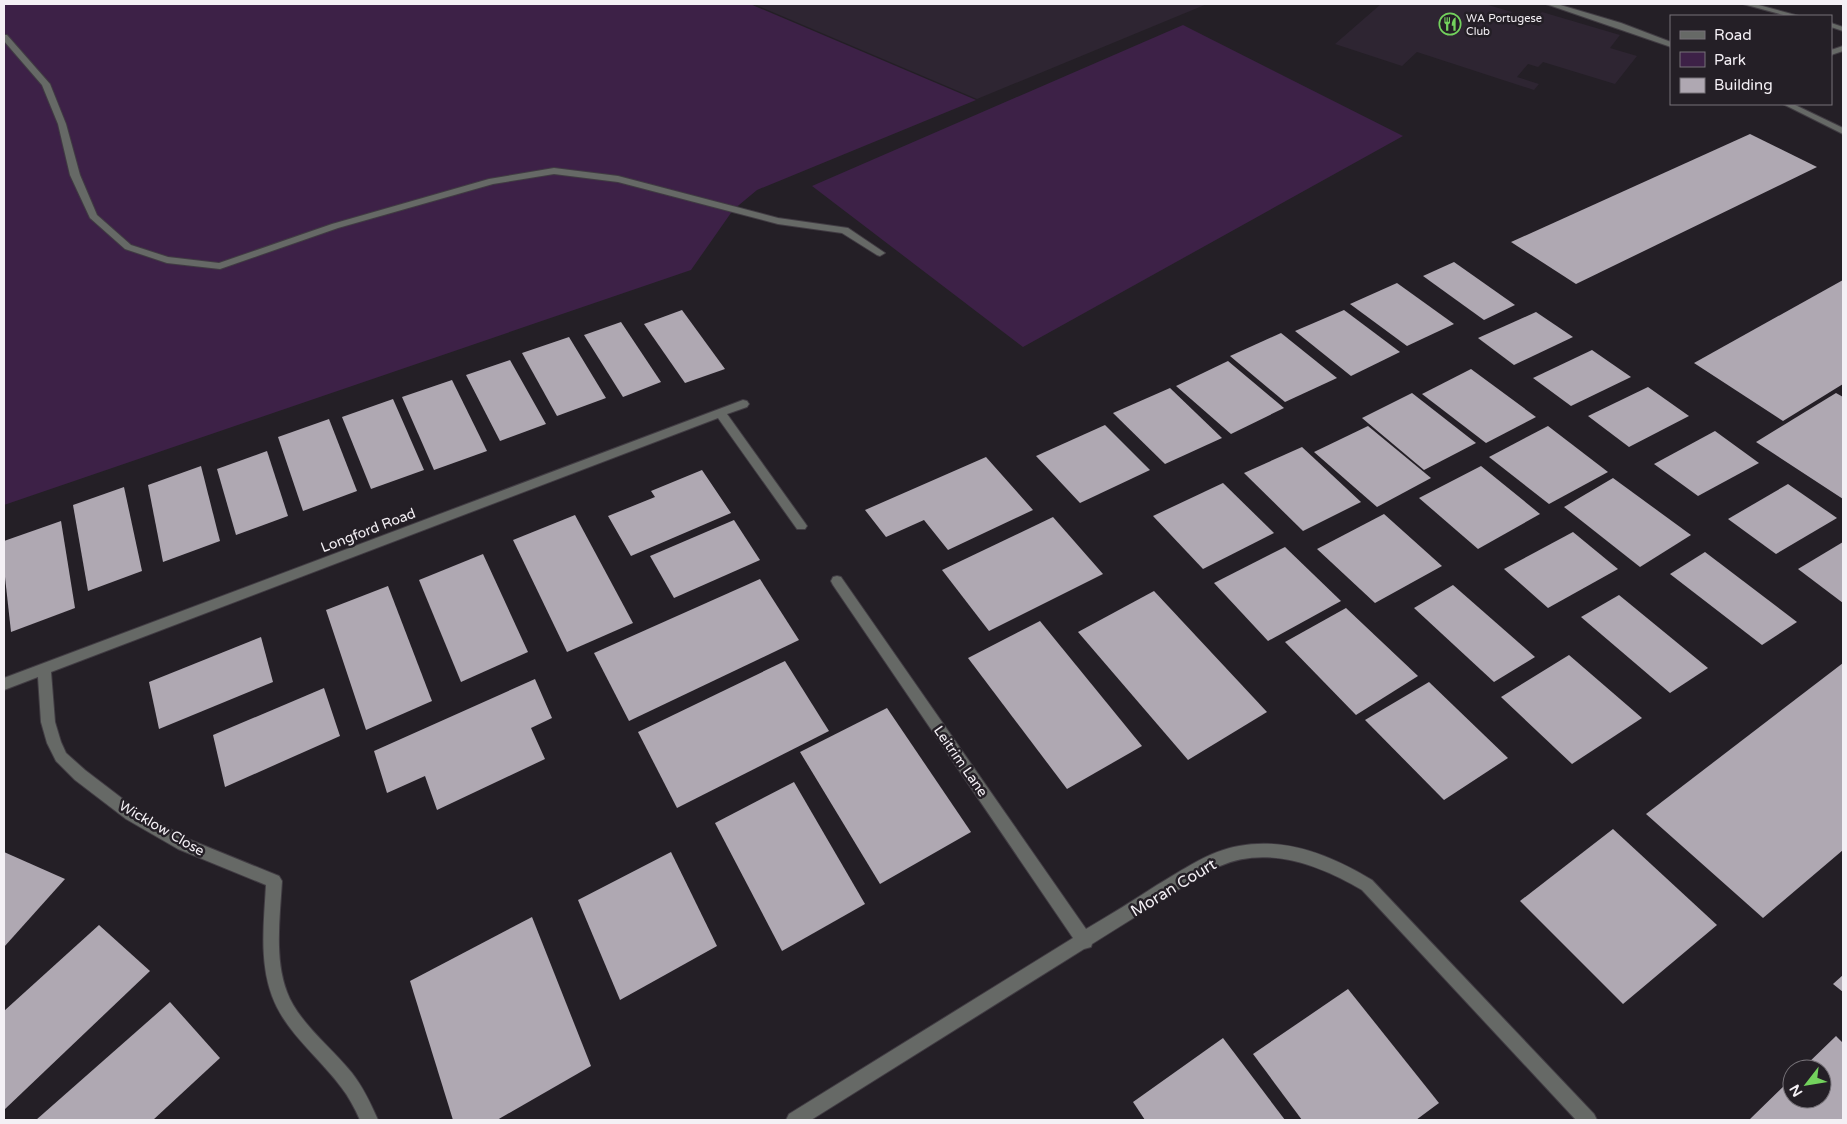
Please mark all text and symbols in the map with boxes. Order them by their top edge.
restaurant icon: WA Portugese Club [1438,12,1462,36]
place label: WA Portugese Club [1466,12,1542,38]
legend [1670,15,1832,105]
text: Road [1714,26,1752,44]
text: Park [1714,51,1746,69]
text: Building [1714,76,1773,94]
street label: Longford Road [318,505,418,556]
street label: Leitrim Lane [930,723,991,800]
street label: Wicklow Close [116,797,207,860]
street label: Moran Court [1127,854,1220,921]
north arrow [1782,1059,1832,1109]
text: N [1786,1081,1806,1100]

